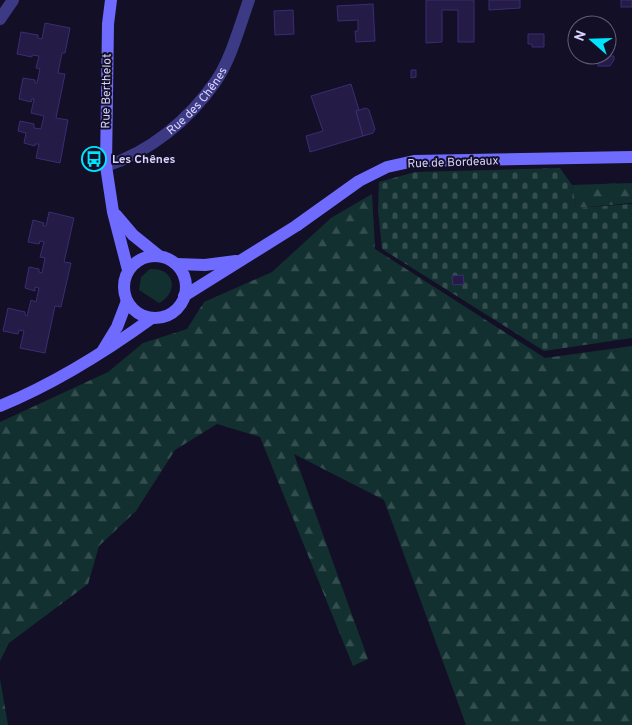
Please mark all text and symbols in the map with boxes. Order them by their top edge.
north arrow [567,15,617,65]
text: N [571,28,591,44]
street label: Rue Berthelot [98,53,116,129]
street label: Rue des Chênes [164,65,232,139]
bus stop icon: Les Chênes [81,146,107,172]
place label: Les Chênes [112,152,176,168]
street label: Rue de Bordeaux [407,153,499,173]

